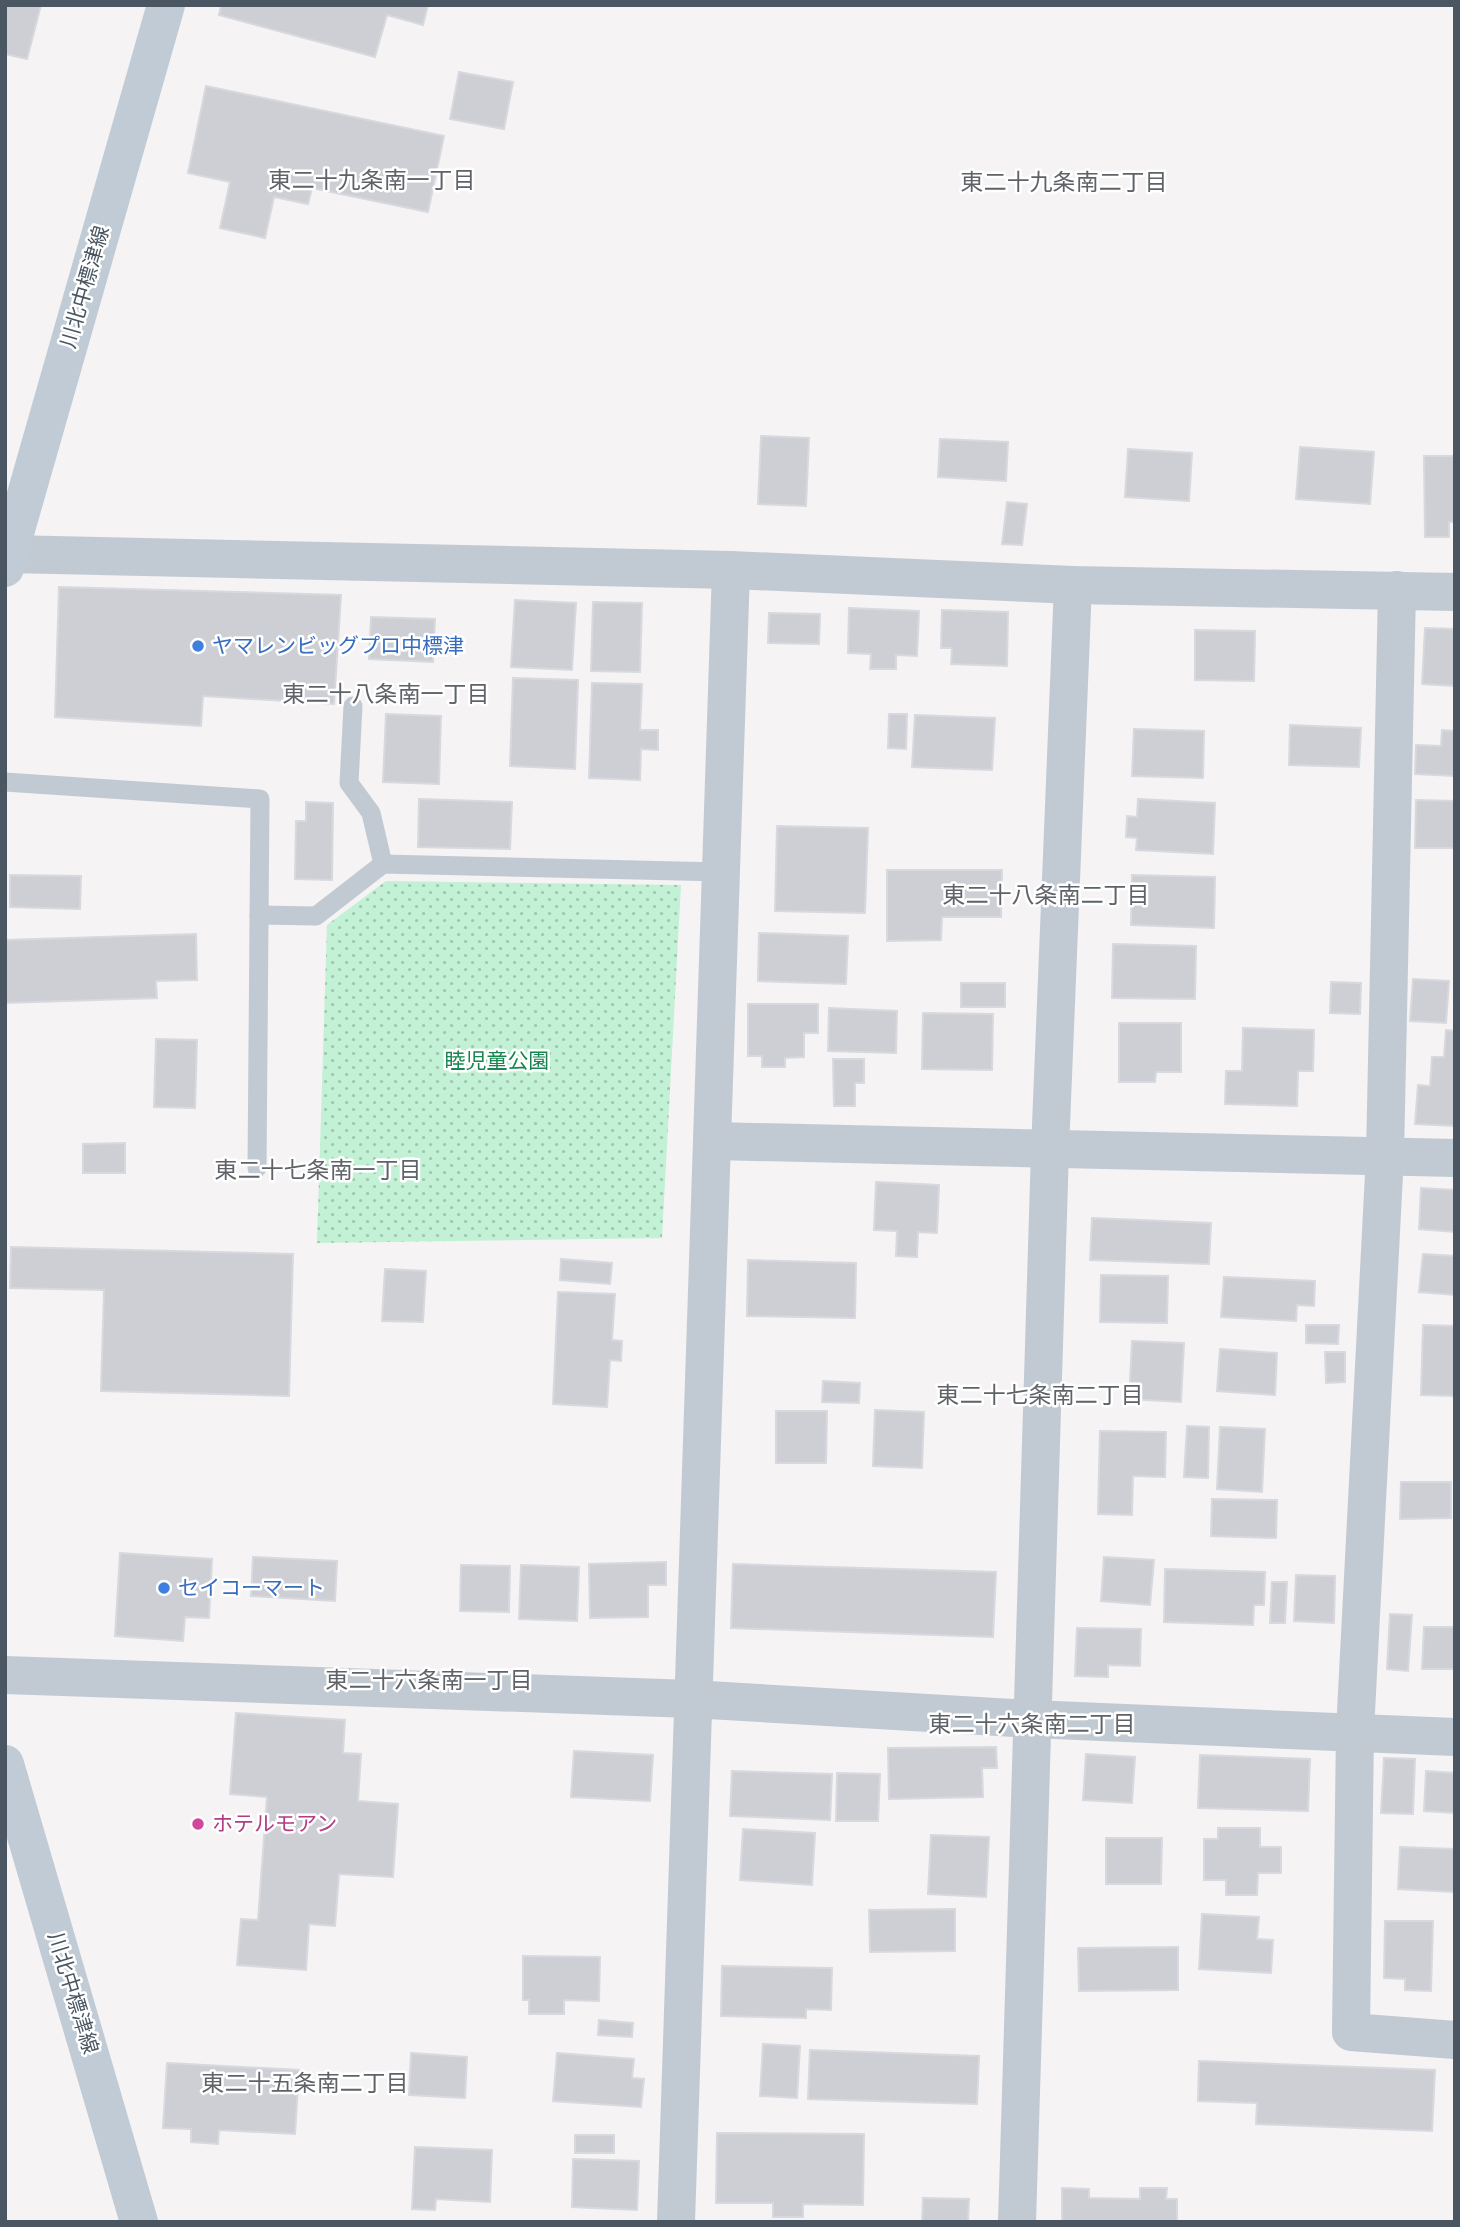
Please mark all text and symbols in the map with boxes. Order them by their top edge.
district label: 東二十九条南一丁目 [269,168,476,197]
district label: 東二十九条南二丁目 [961,170,1168,199]
street label: 川北中標津線 [56,223,117,352]
place label: ヤマレンビッグプロ中標津 [212,634,464,661]
marker: ヤマレンビッグプロ中標津 [190,638,206,654]
district label: 東二十八条南一丁目 [283,682,490,711]
district label: 東二十八条南二丁目 [943,883,1150,912]
park label: 睦児童公園 [445,1049,550,1076]
district label: 東二十七条南一丁目 [215,1158,422,1187]
district label: 東二十七条南二丁目 [937,1383,1144,1412]
place label: セイコーマート [178,1576,325,1603]
marker: セイコーマート [156,1580,172,1596]
district label: 東二十六条南一丁目 [326,1668,533,1697]
district label: 東二十六条南二丁目 [929,1712,1136,1741]
place label: ホテルモアン [212,1812,337,1839]
marker: ホテルモアン [190,1816,206,1832]
street label: 川北中標津線 [40,1929,103,2058]
district label: 東二十五条南二丁目 [202,2071,409,2100]

